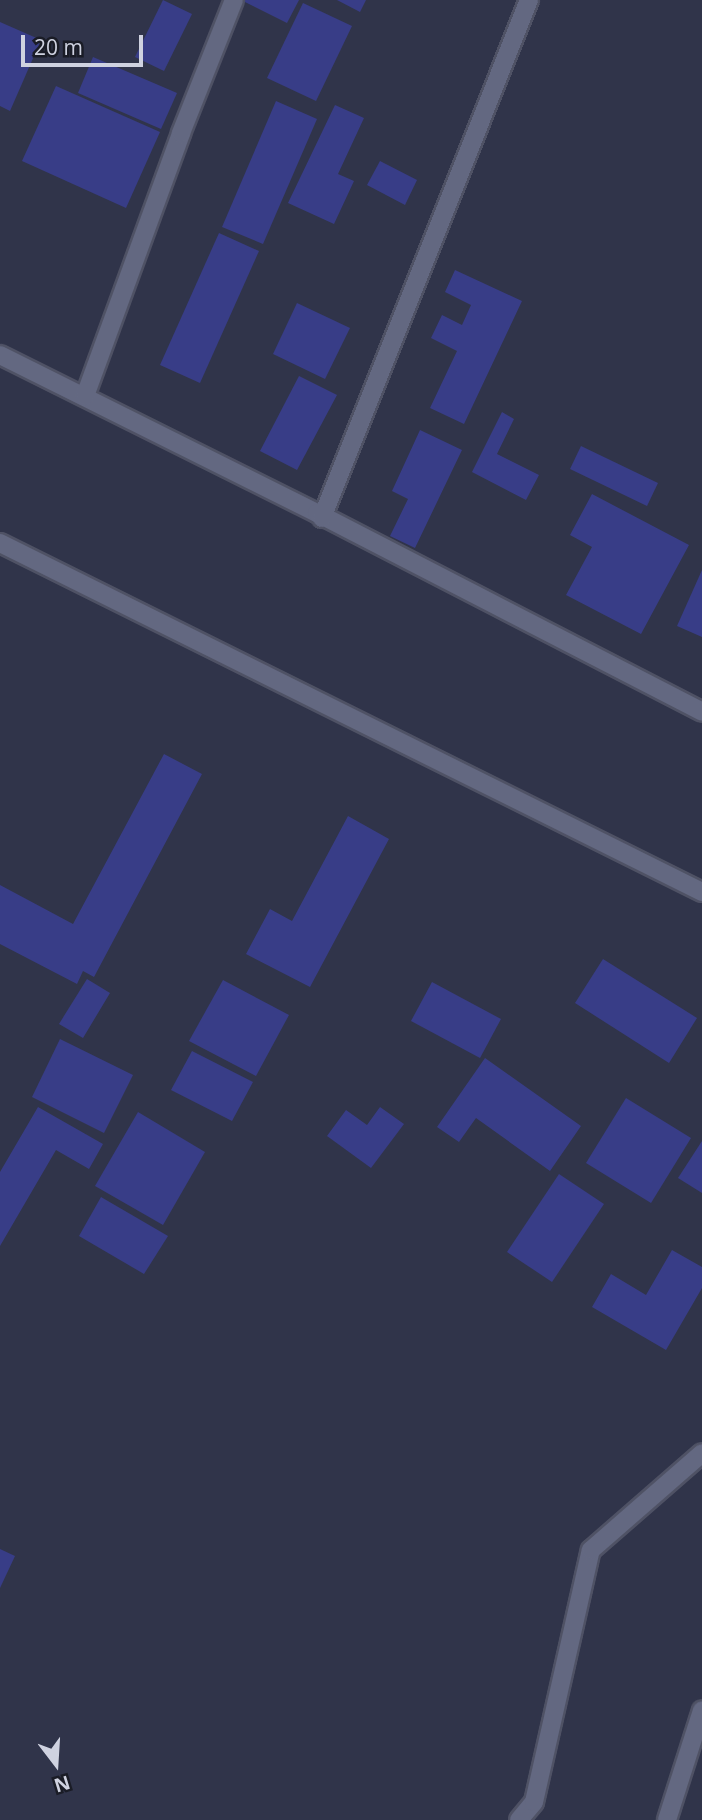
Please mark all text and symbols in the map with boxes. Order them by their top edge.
scale bar [24,21,147,65]
text: 20 m [34,33,83,61]
north arrow [21,1729,91,1799]
text: N [51,1769,73,1799]

